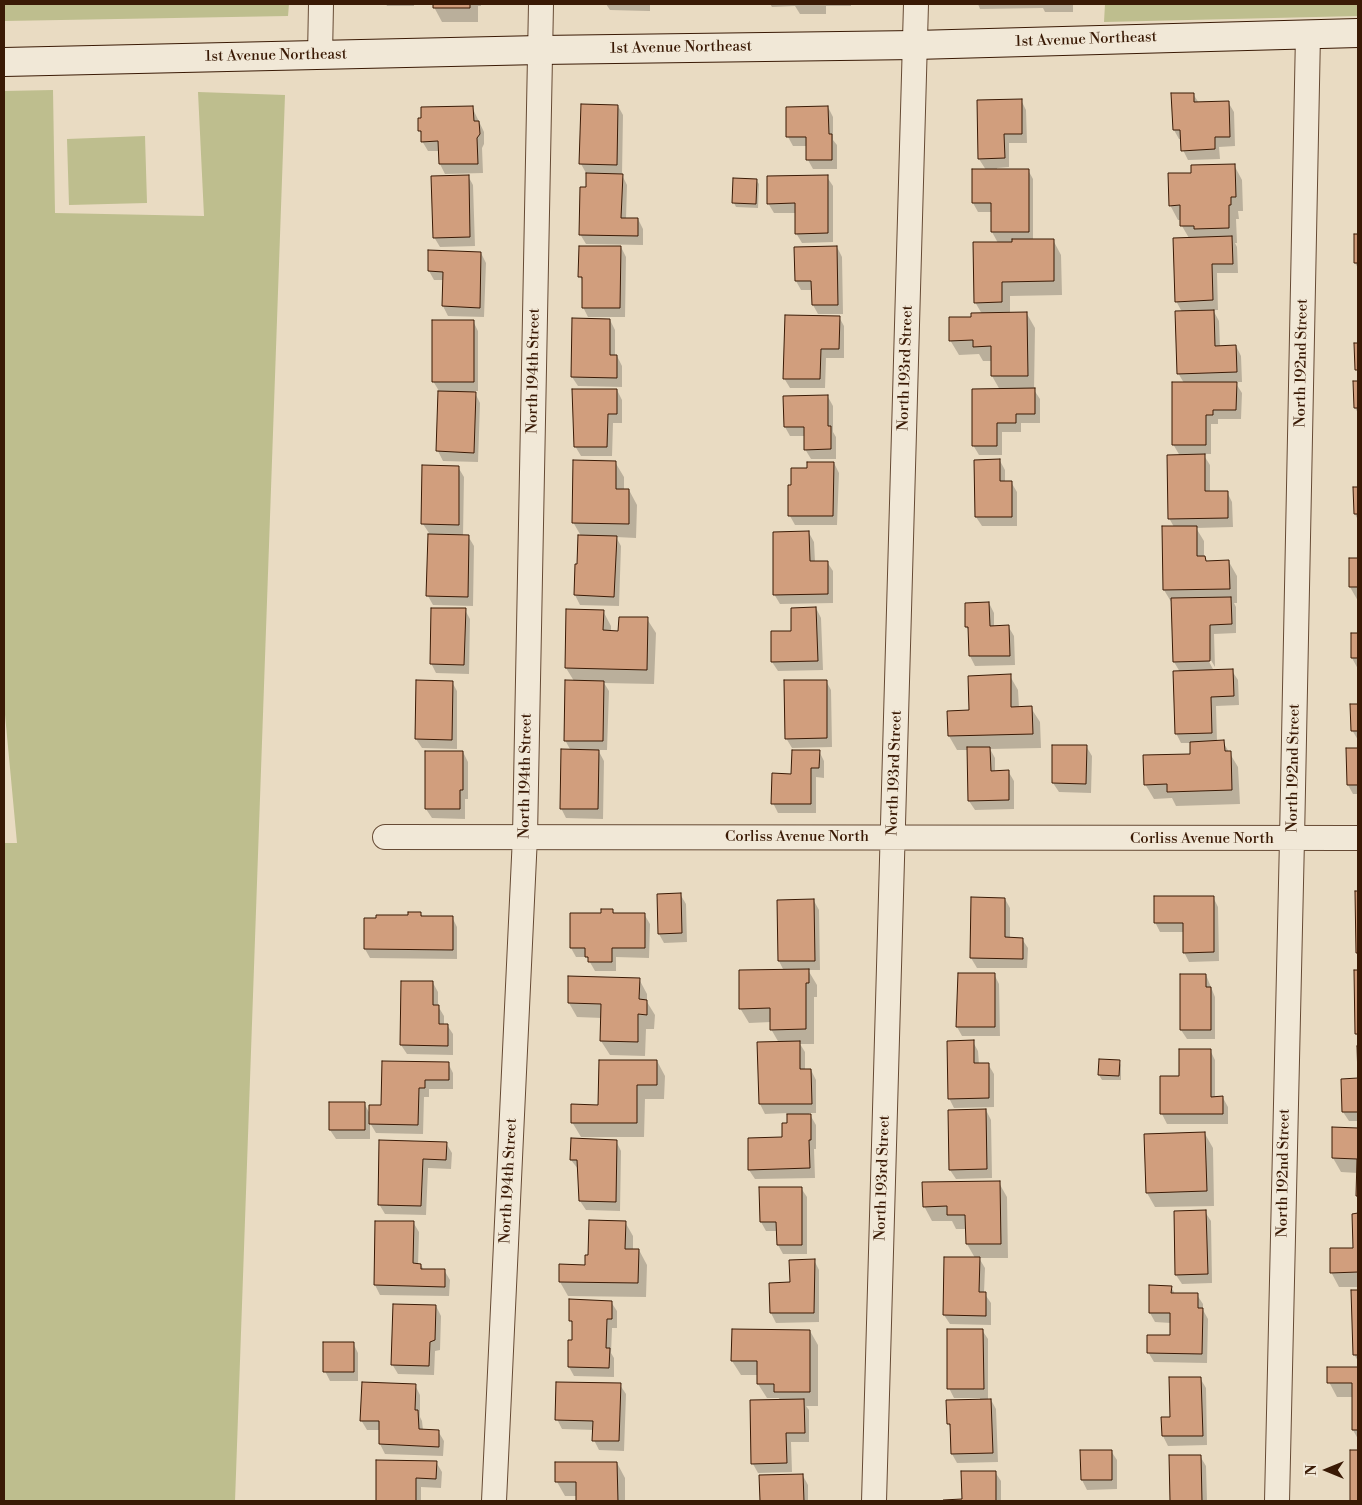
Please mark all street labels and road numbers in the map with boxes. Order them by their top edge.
street label: 1st Avenue Northeast [1015,29,1157,51]
street label: 1st Avenue Northeast [610,38,752,58]
street label: 1st Avenue Northeast [205,46,347,66]
street label: North 192nd Street [1292,299,1312,427]
street label: North 193rd Street [895,305,917,431]
street label: North 194th Street [524,308,544,434]
street label: North 192nd Street [1284,704,1304,832]
street label: North 193rd Street [884,710,906,836]
street label: North 194th Street [516,713,536,839]
street label: Corliss Avenue North [725,828,869,846]
street label: Corliss Avenue North [1130,830,1274,848]
street label: North 192nd Street [1274,1109,1294,1237]
street label: North 193rd Street [872,1115,894,1241]
street label: North 194th Street [497,1118,521,1244]

